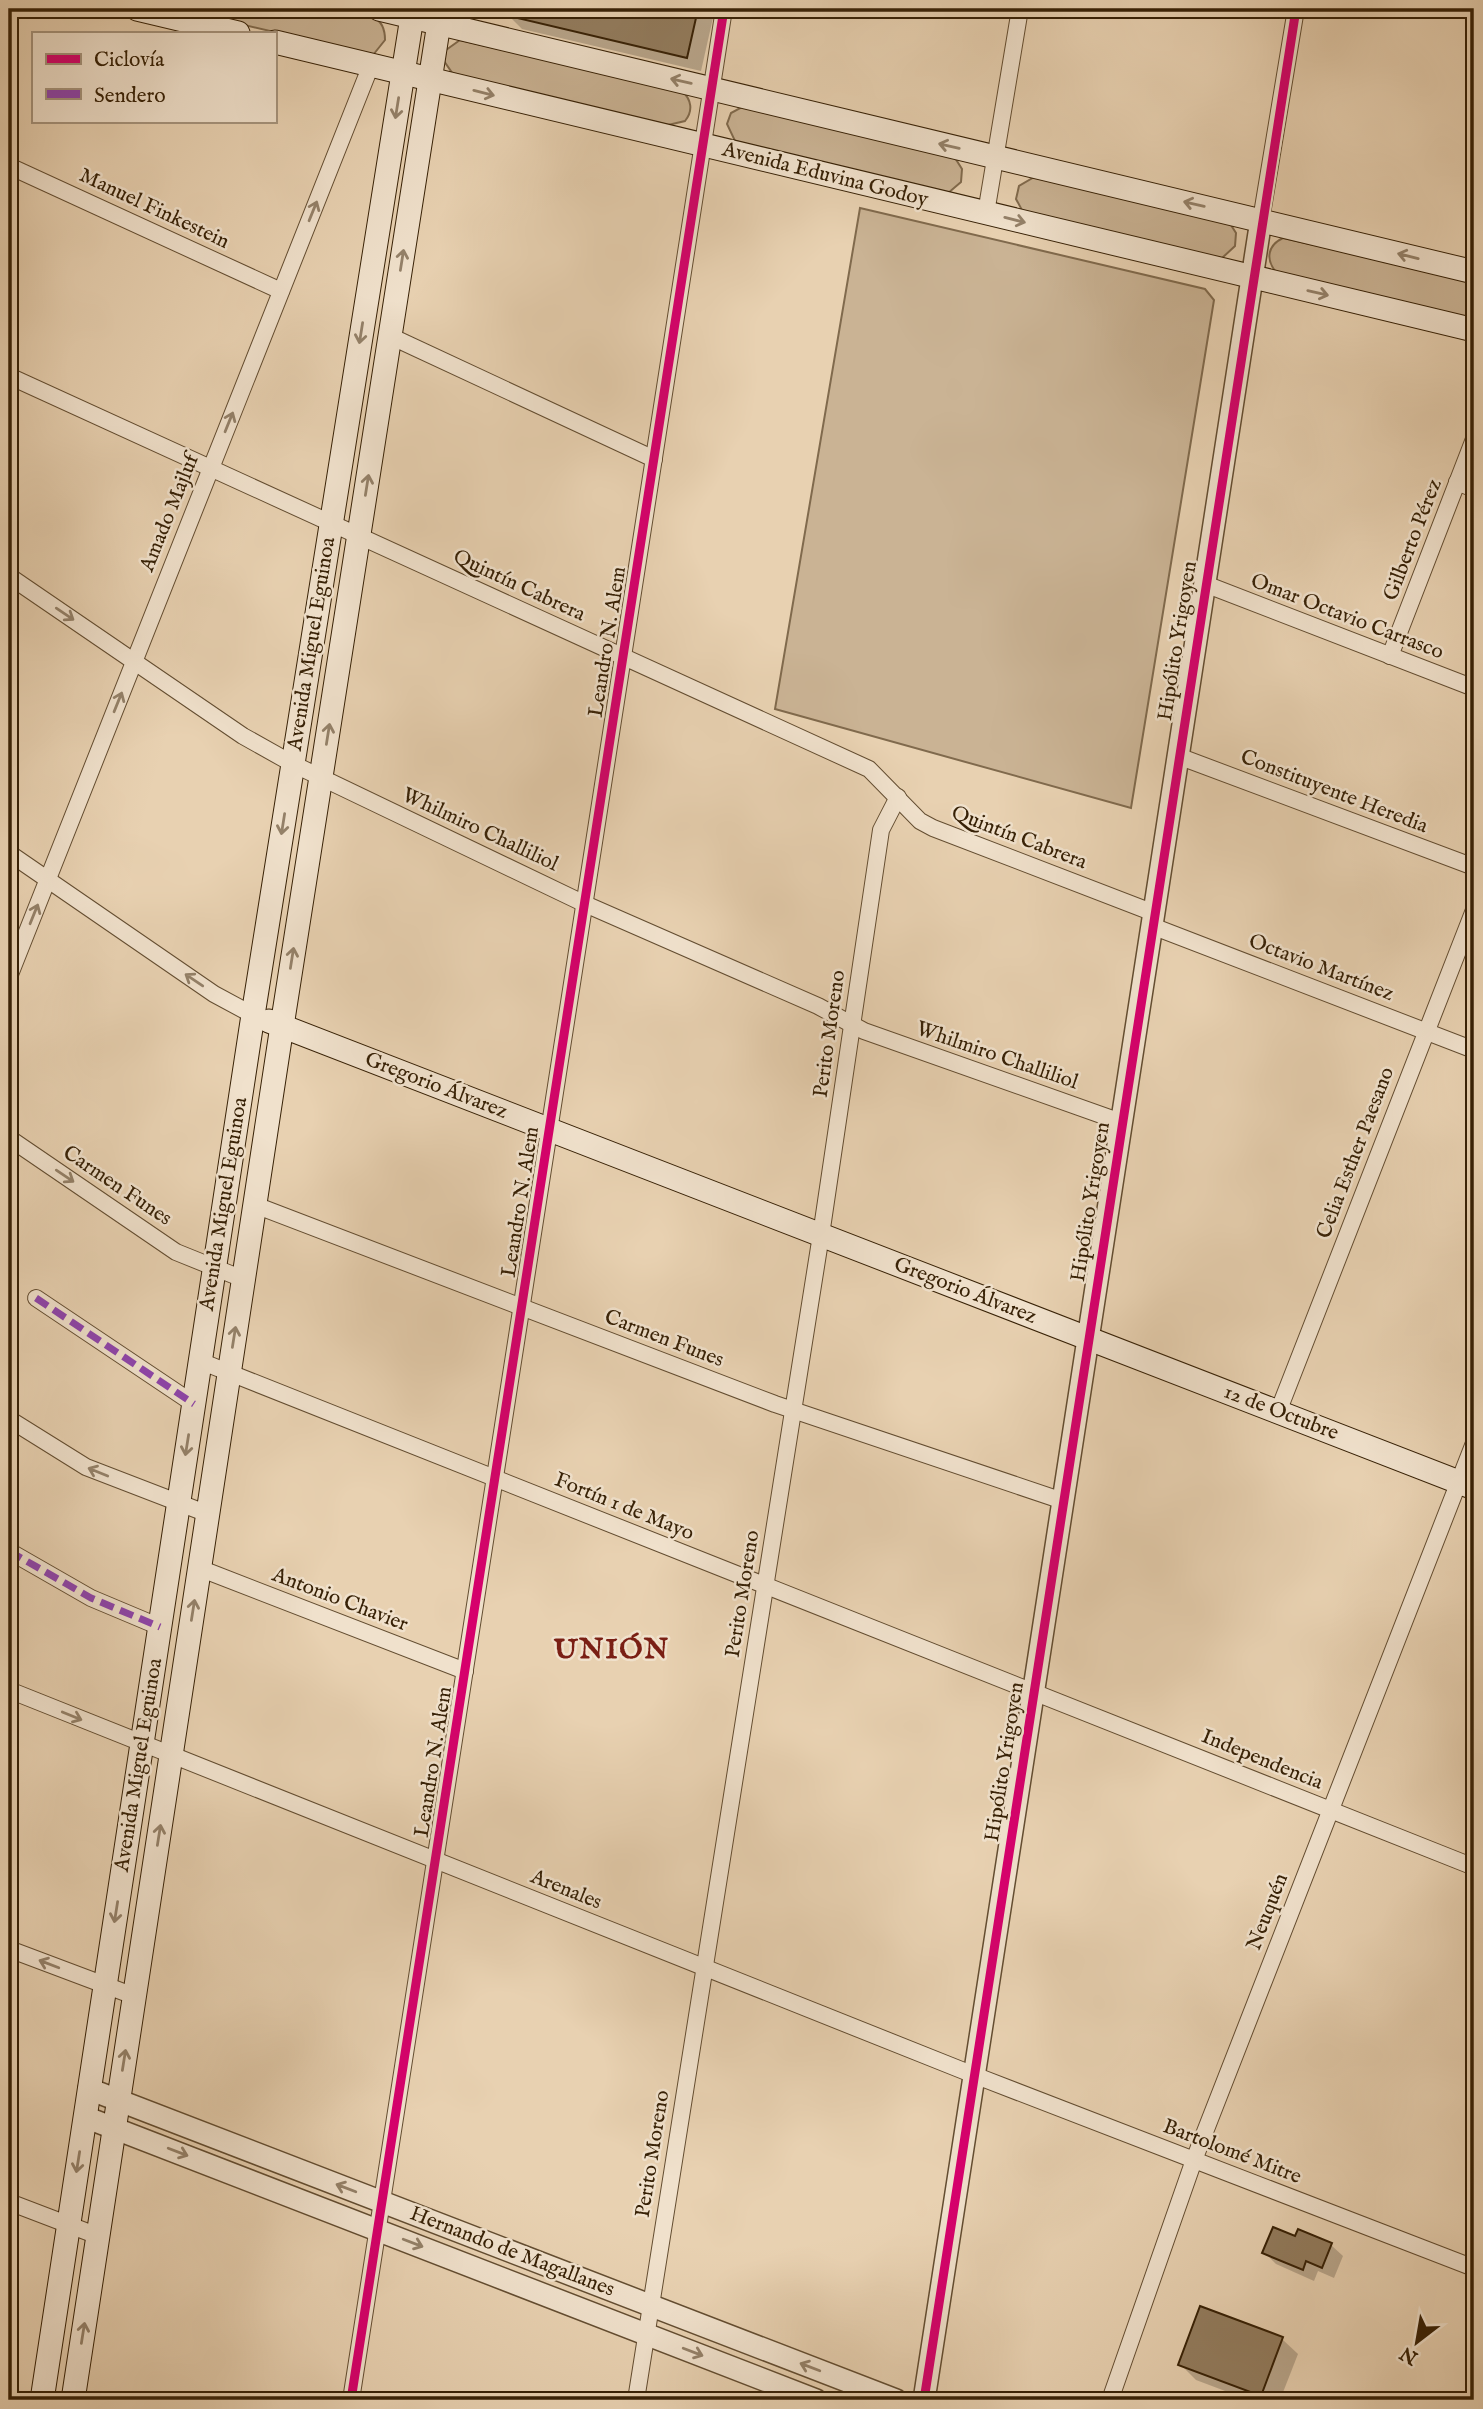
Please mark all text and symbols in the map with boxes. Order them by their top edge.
legend [32,32,276,122]
text: Ciclovía [94,47,165,74]
one-way arrow [670,74,692,87]
text: Sendero [94,83,165,110]
one-way arrow [472,86,495,100]
one-way arrow [390,96,403,119]
street label: Avenida Eduvina Godoy [718,136,931,214]
one-way arrow [939,138,961,151]
street label: Manuel Finkestein [75,162,233,256]
one-way arrow [1184,197,1206,210]
one-way arrow [308,201,321,222]
one-way arrow [1003,214,1026,227]
one-way arrow [1397,248,1420,262]
one-way arrow [396,249,409,272]
one-way arrow [1307,287,1329,300]
one-way arrow [354,321,367,344]
one-way arrow [224,412,237,434]
street label: Amado Majluf [134,447,207,577]
one-way arrow [361,474,374,497]
street label: Gilberto Pérez [1377,475,1449,605]
street label: Avenida Miguel Eguinoa [282,534,342,754]
street label: Quintín Cabrera [449,544,590,629]
street label: Hipólito Yrigoyen [1152,559,1204,723]
street label: Leandro N. Alem [583,565,633,719]
street label: Omar Octavio Carrasco [1247,568,1447,666]
one-way arrow [55,607,74,622]
one-way arrow [112,692,125,713]
one-way arrow [322,723,335,745]
street label: Constituyente Heredia [1236,744,1432,841]
street label: Whilmiro Challiliol [397,782,563,878]
street label: Quintín Cabrera [947,800,1091,877]
one-way arrow [276,812,289,835]
one-way arrow [28,903,41,925]
street label: Octavio Martínez [1245,928,1398,1008]
one-way arrow [286,947,299,970]
street label: Perito Moreno [808,969,852,1099]
one-way arrow [185,973,204,987]
street label: Whilmiro Challiliol [912,1016,1082,1096]
street label: Gregorio Álvarez [361,1045,512,1126]
street label: Celia Esther Paesano [1311,1063,1401,1243]
street label: Avenida Miguel Eguinoa [194,1094,254,1314]
street label: Hipólito Yrigoyen [1065,1120,1117,1284]
street label: Leandro N. Alem [496,1125,546,1279]
street label: Carmen Funes [57,1140,177,1232]
one-way arrow [55,1169,74,1183]
street label: Gregorio Álvarez [890,1250,1041,1331]
street label: Carmen Funes [600,1304,728,1374]
one-way arrow [228,1326,241,1348]
street label: 12 de Octubre [1220,1379,1343,1447]
one-way arrow [181,1433,194,1456]
one-way arrow [88,1464,109,1477]
street label: Fortín 1 de Mayo [550,1467,698,1547]
street label: Perito Moreno [720,1528,766,1660]
street label: Antonio Chavier [267,1561,412,1638]
one-way arrow [187,1599,200,1622]
district label: UNIÓN [554,1632,670,1668]
street label: Avenida Miguel Eguinoa [109,1655,169,1875]
street label: Hipólito Yrigoyen [979,1680,1031,1844]
street label: Leandro N. Alem [409,1685,459,1839]
one-way arrow [61,1710,82,1723]
street label: Independencia [1197,1723,1328,1797]
one-way arrow [152,1824,165,1847]
street label: Arenales [525,1863,606,1916]
street label: Neuquén [1241,1870,1295,1954]
one-way arrow [109,1901,122,1923]
one-way arrow [38,1957,60,1969]
one-way arrow [118,2049,131,2072]
street label: Perito Moreno [630,2088,676,2220]
street label: Bartolomé Mitre [1159,2113,1305,2191]
one-way arrow [167,2147,188,2159]
one-way arrow [71,2150,84,2172]
one-way arrow [336,2180,358,2193]
street label: Hernando de Magallanes [406,2200,618,2304]
one-way arrow [401,2238,423,2251]
north arrow [1382,2308,1452,2378]
one-way arrow [77,2322,90,2345]
text: N [1396,2340,1423,2370]
one-way arrow [682,2347,704,2360]
one-way arrow [799,2359,821,2372]

